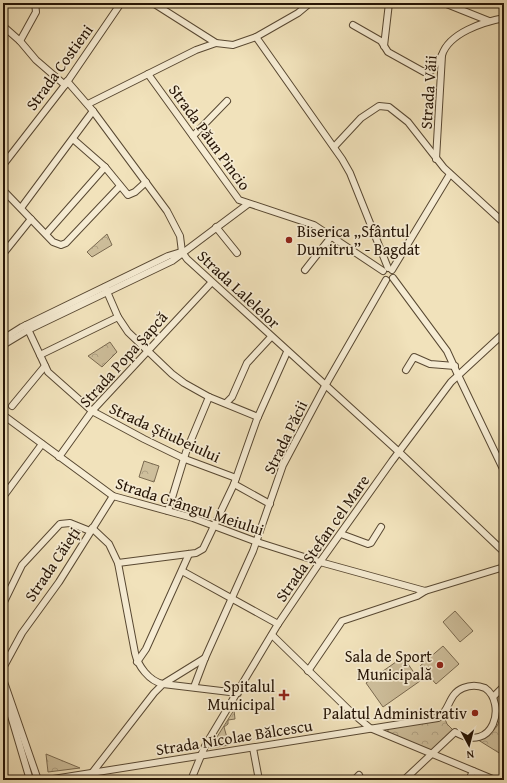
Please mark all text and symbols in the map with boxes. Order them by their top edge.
street label: Strada Costieni [19,19,99,115]
street label: Strada Văii [413,54,443,130]
street label: Strada Păun Pincio [163,79,257,195]
place label: Biserica „Sfântul Dumitru” - Bagdat [297,219,420,261]
marker: Biserica „Sfântul Dumitru” - Bagdat [284,235,294,245]
street label: Strada Lalelelor [192,244,286,334]
street label: Strada Popa Șapcă [73,305,173,412]
street label: Strada Știubeiului [105,396,225,469]
street label: Strada Păcii [257,396,313,478]
street label: Strada Ștefan cel Mare [269,470,375,606]
street label: Strada Crângul Meiului [113,471,268,542]
street label: Strada Căieți [18,521,86,606]
place label: Sala de Sport Municipală [345,644,432,686]
marker: Sala de Sport Municipală [435,660,445,670]
place label: Spitalul Municipal [207,674,276,716]
marker: Spitalul Municipal [278,689,290,701]
place label: Palatul Administrativ [323,701,467,725]
marker: Palatul Administrativ [470,708,480,718]
street label: Strada Nicolae Bălcescu [154,713,314,761]
north arrow [449,725,489,765]
text: N [465,747,475,763]

